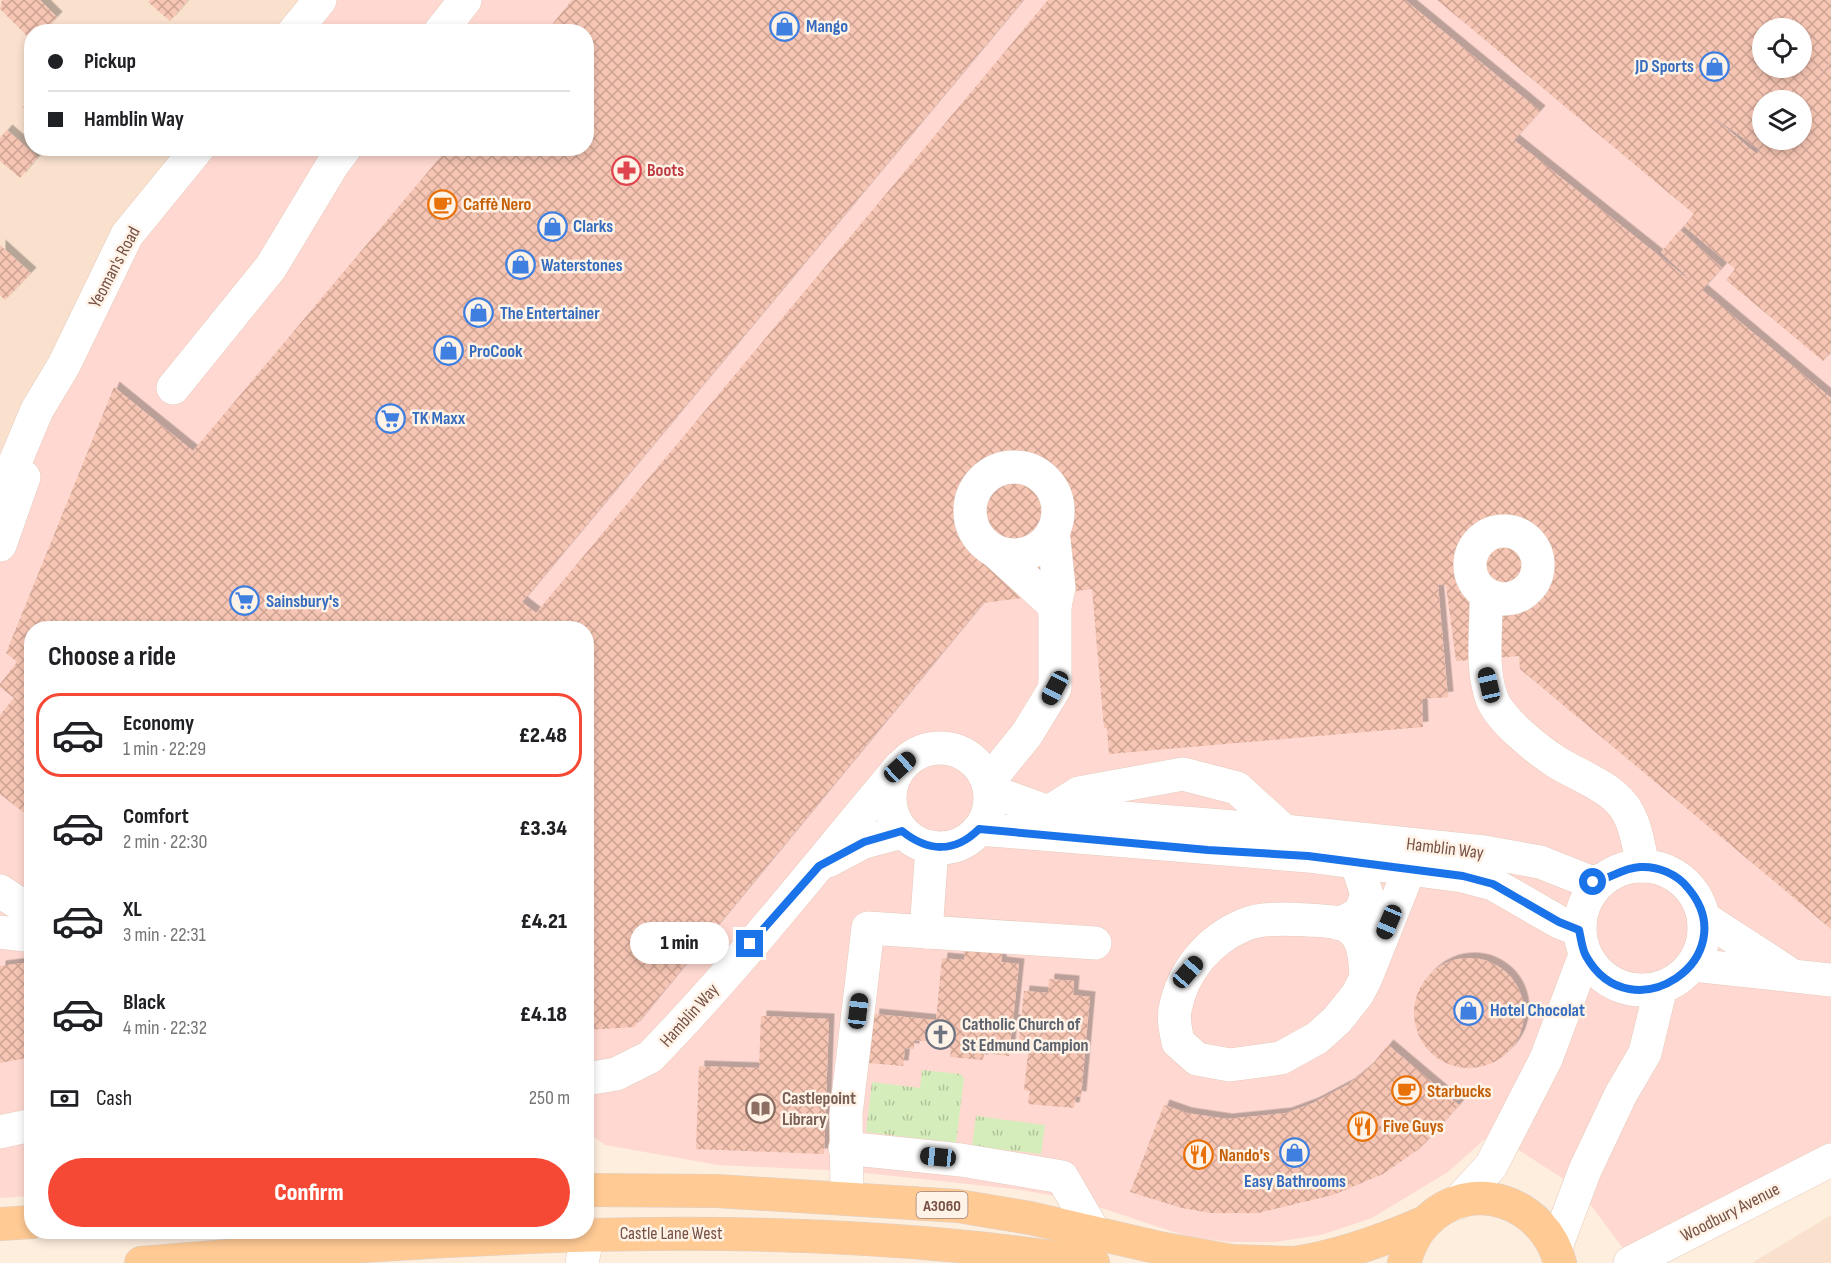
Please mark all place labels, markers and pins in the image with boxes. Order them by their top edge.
shop icon: Mango [769,10,801,42]
place label: Mango [806,16,848,37]
shop icon: JD Sports [1699,50,1731,82]
place label: JD Sports [1634,56,1694,77]
pharmacy icon: Boots [610,154,642,186]
place label: Boots [647,160,684,181]
cafe icon: Caffè Nero [426,188,458,220]
place label: Caffè Nero [463,194,532,215]
shop icon: Clarks [536,210,568,242]
place label: Clarks [573,216,613,237]
shop icon: Waterstones [504,249,536,281]
place label: Waterstones [541,255,623,276]
shop icon: The Entertainer [463,297,495,329]
place label: The Entertainer [500,303,600,324]
shop icon: ProCook [432,335,464,367]
place label: ProCook [469,341,523,362]
supermarket icon: TK Maxx [375,402,407,434]
place label: TK Maxx [412,408,466,429]
supermarket icon: Sainsbury's [229,585,261,617]
place label: Sainsbury's [266,591,339,612]
shop icon: Hotel Chocolat [1453,994,1485,1026]
place label: Hotel Chocolat [1490,1000,1585,1021]
place label: Catholic Church of St Edmund Campion [962,1014,1089,1056]
church icon: Catholic Church of St Edmund Campion [925,1018,957,1050]
cafe icon: Starbucks [1390,1075,1422,1107]
place label: Starbucks [1427,1081,1492,1102]
place label: Castlepoint Library [782,1088,856,1130]
library icon: Castlepoint Library [745,1092,777,1124]
restaurant icon: Five Guys [1346,1110,1378,1142]
place label: Five Guys [1383,1116,1444,1137]
shop icon: Easy Bathrooms [1279,1136,1311,1168]
restaurant icon: Nando's [1182,1139,1214,1171]
place label: Nando's [1219,1145,1270,1166]
place label: Easy Bathrooms [1244,1171,1346,1192]

